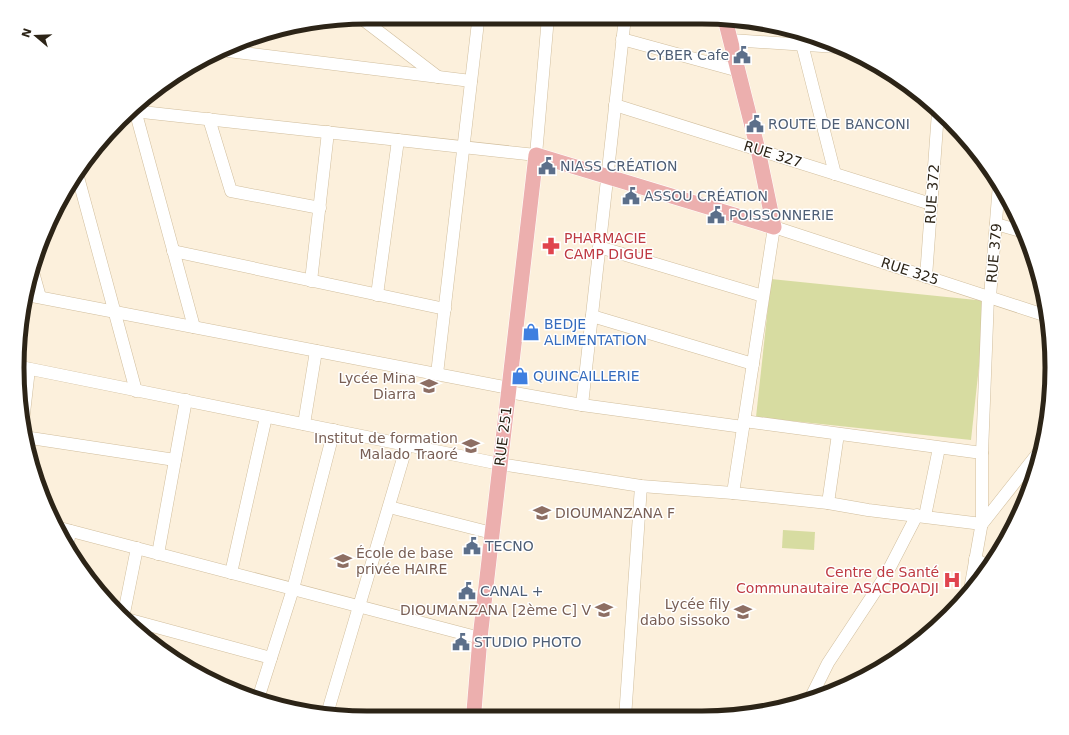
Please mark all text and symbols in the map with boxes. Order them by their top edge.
north arrow [16,16,56,56]
text: N [19,26,35,39]
public building icon: CYBER Cafe [732,45,752,65]
place label: CYBER Cafe [646,47,729,63]
public building icon: ROUTE DE BANCONI [745,114,765,134]
place label: ROUTE DE BANCONI [768,116,910,132]
street label: RUE 327 [742,138,804,170]
public building icon: NIASS CRÉATION [537,156,557,176]
place label: NIASS CRÉATION [560,158,677,174]
street label: RUE 372 [922,164,942,224]
public building icon: ASSOU CRÉATION [621,186,641,206]
place label: ASSOU CRÉATION [644,188,768,204]
public building icon: POISSONNERIE [706,205,726,225]
place label: POISSONNERIE [729,207,834,223]
street label: RUE 379 [983,222,1005,284]
place label: PHARMACIE CAMP DIGUE [564,230,653,262]
pharmacy icon: PHARMACIE CAMP DIGUE [541,236,561,256]
street label: RUE 325 [879,254,941,288]
place label: BEDJE ALIMENTATION [544,316,647,348]
shop icon: BEDJE ALIMENTATION [521,322,541,342]
shop icon: QUINCAILLERIE [510,366,530,386]
place label: QUINCAILLERIE [533,368,640,384]
place label: Lycée Mina Diarra [338,370,416,402]
school or university icon: Lycée Mina Diarra [419,376,439,396]
street label: RUE 251 [491,405,515,467]
place label: Institut de formation Malado Traoré [314,430,458,462]
school or university icon: Institut de formation Malado Traoré [461,436,481,456]
school or university icon: DIOUMANZANA F [532,503,552,523]
place label: DIOUMANZANA F [555,505,675,521]
public building icon: TECNO [462,536,482,556]
place label: TECNO [484,538,534,554]
place label: École de base privée HAIRE [356,545,453,577]
school or university icon: École de base privée HAIRE [333,551,353,571]
place label: Centre de Santé Communautaire ASACPOADJI [736,564,939,596]
hospital icon: Centre de Santé Communautaire ASACPOADJI [942,570,962,590]
public building icon: CANAL + [457,581,477,601]
place label: CANAL + [480,583,543,599]
place label: Lycée fily dabo sissoko [640,596,730,628]
school or university icon: DIOUMANZANA [2ème C] V [594,600,614,620]
place label: DIOUMANZANA [2ème C] V [400,602,591,618]
school or university icon: Lycée fily dabo sissoko [733,602,753,622]
public building icon: STUDIO PHOTO [451,632,471,652]
place label: STUDIO PHOTO [474,634,582,650]

